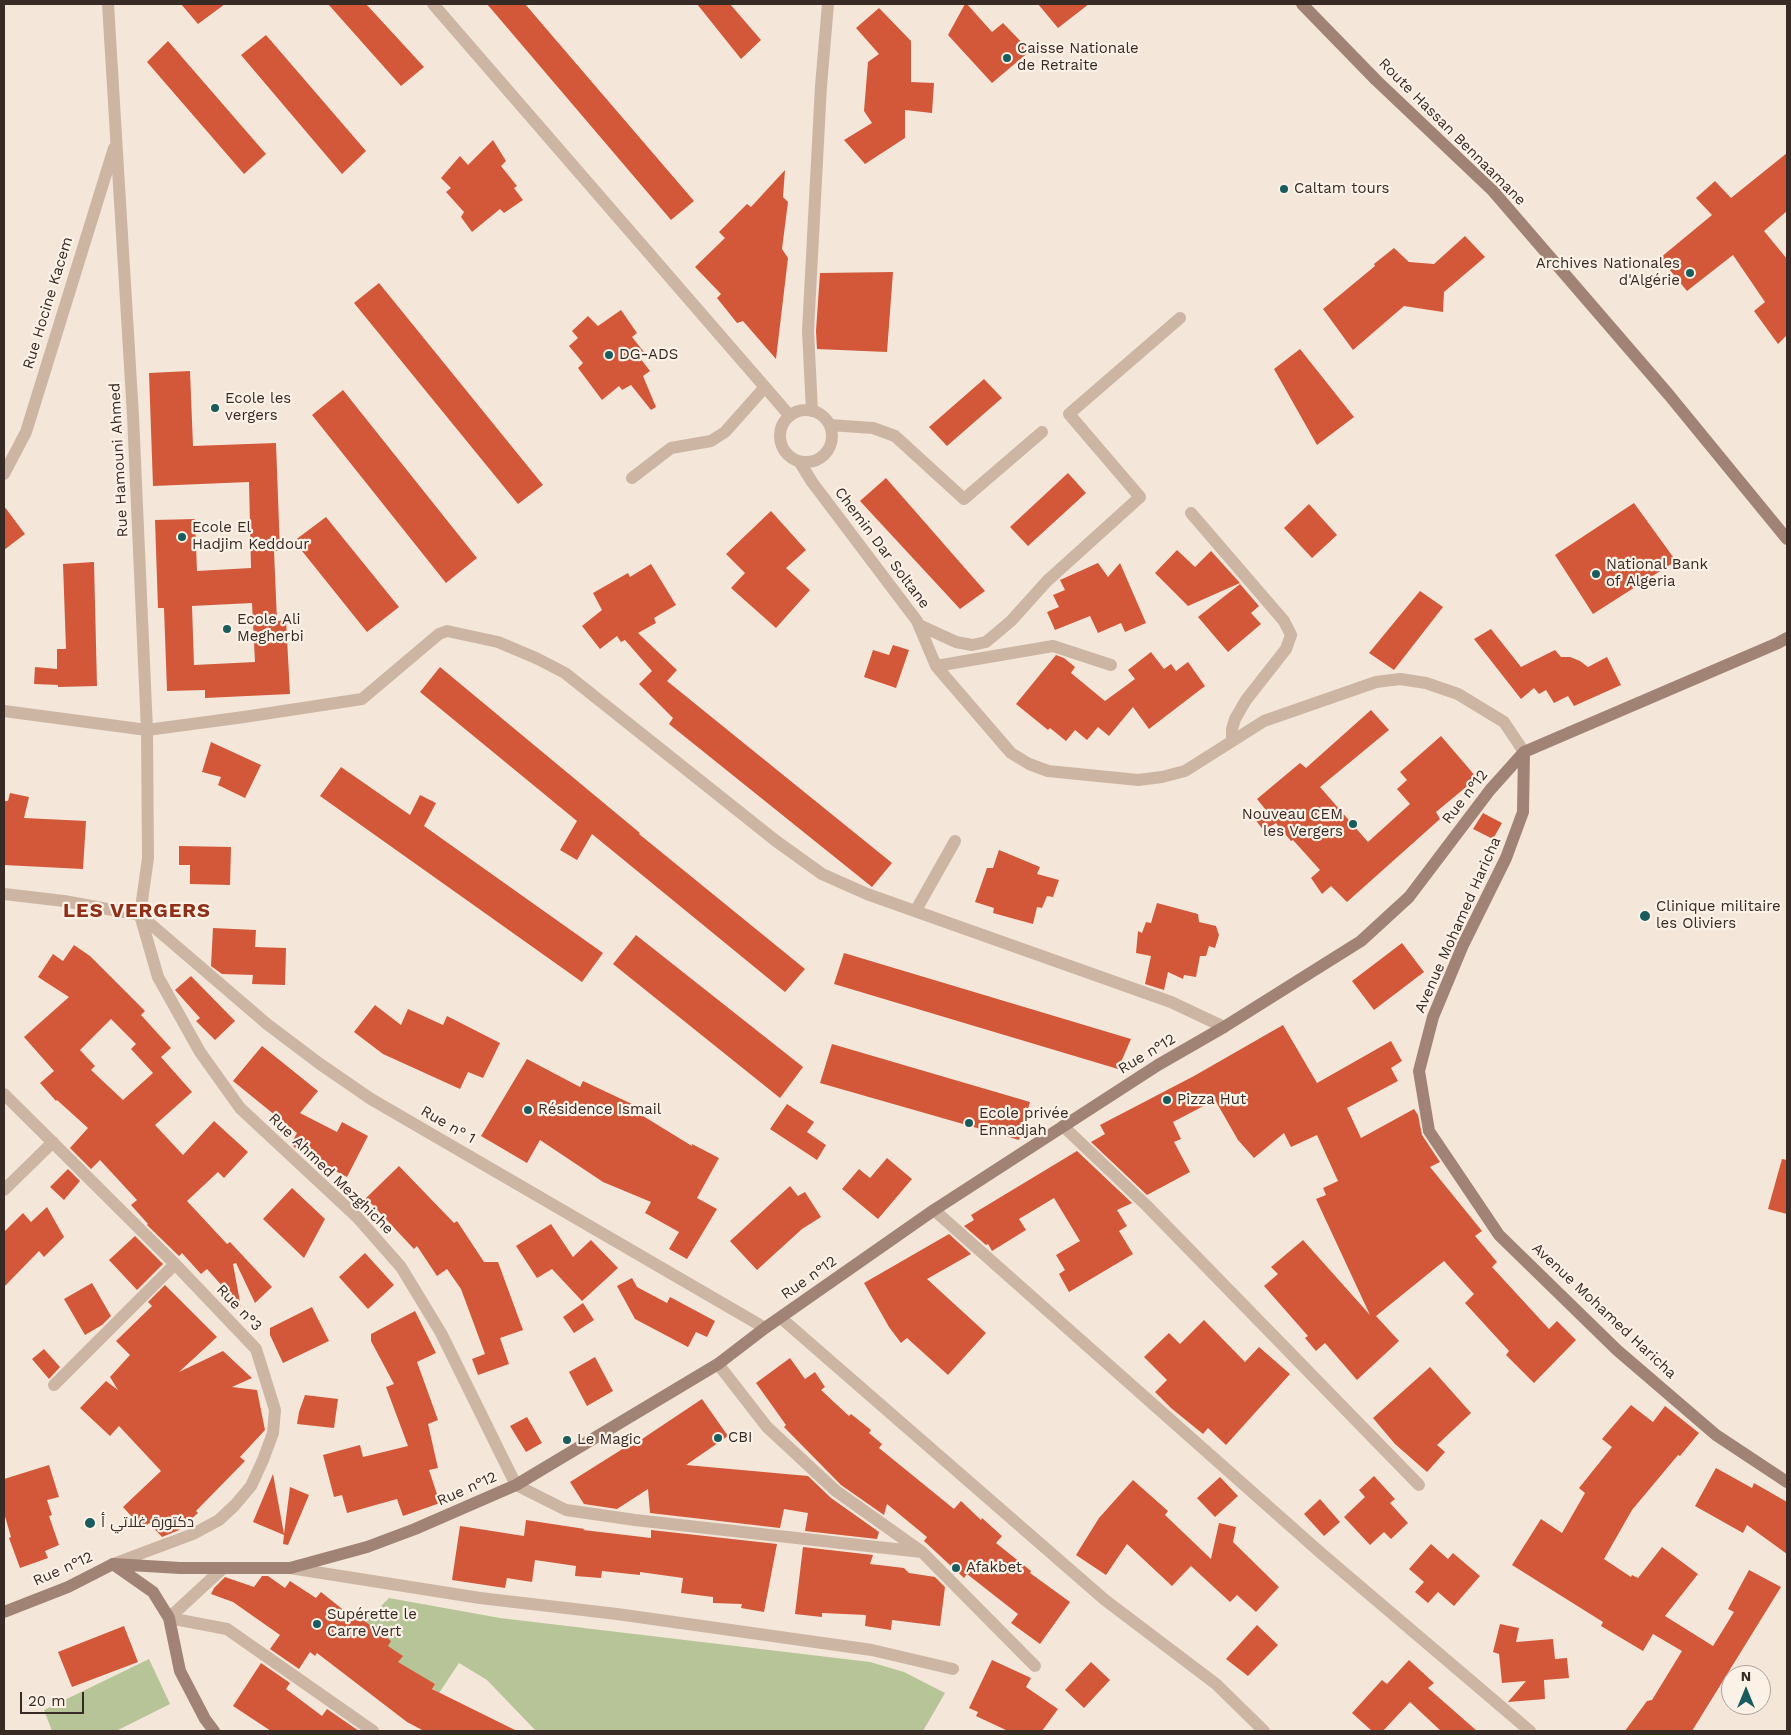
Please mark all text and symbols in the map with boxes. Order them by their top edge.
place label: Caisse Nationale de Retraite [1017,40,1139,75]
marker: Caisse Nationale de Retraite [1001,52,1013,64]
street label: Route Hassan Bennaamane [1375,55,1529,209]
place label: Caltam tours [1294,180,1390,198]
marker: Caltam tours [1278,183,1290,195]
street label: Rue Hocine Kacem [19,235,77,371]
place label: Archives Nationales d'Algérie [1536,255,1680,290]
marker: Archives Nationales d'Algérie [1684,267,1696,279]
place label: DG-ADS [619,346,678,364]
marker: DG-ADS [603,349,615,361]
street label: Rue Hamouni Ahmed [106,382,132,538]
place label: Ecole les vergers [225,390,291,425]
marker: Ecole les vergers [209,402,221,414]
street label: Chemin Dar Soltane [831,484,933,612]
place label: Ecole El Hadjim Keddour [192,519,309,554]
marker: Ecole El Hadjim Keddour [176,531,188,543]
place label: National Bank of Algeria [1606,556,1708,591]
marker: National Bank of Algeria [1590,568,1602,580]
place label: Ecole Ali Megherbi [237,611,304,646]
marker: Ecole Ali Megherbi [221,623,233,635]
street label: Rue n°12 [1438,766,1492,828]
place label: Nouveau CEM les Vergers [1242,806,1343,841]
marker: Nouveau CEM les Vergers [1347,818,1359,830]
street label: Avenue Mohamed Haricha [1411,834,1505,1016]
place label: Clinique militaire les Oliviers [1656,898,1781,933]
district label: LES VERGERS [62,899,212,923]
marker: Clinique militaire les Oliviers [1638,909,1652,923]
street label: Rue n°12 [1115,1030,1179,1078]
place label: Pizza Hut [1177,1091,1246,1109]
marker: Pizza Hut [1161,1094,1173,1106]
place label: Résidence Ismail [538,1101,661,1119]
street label: Rue n° 1 [418,1102,478,1148]
marker: Résidence Ismail [522,1104,534,1116]
place label: Ecole privée Ennadjah [979,1105,1069,1140]
street label: Rue Ahmed Mezghiche [265,1110,397,1238]
marker: Ecole privée Ennadjah [963,1117,975,1129]
street label: Avenue Mohamed Haricha [1528,1239,1680,1383]
street label: Rue n°12 [778,1252,840,1304]
street label: Rue n°3 [212,1281,266,1335]
place label: CBI [728,1429,753,1447]
place label: Le Magic [577,1431,641,1449]
marker: CBI [712,1432,724,1444]
marker: Le Magic [561,1434,573,1446]
street label: Rue n°12 [434,1468,500,1510]
place label: دكتورة غلاتي أ [101,1514,194,1532]
marker: دكتورة غلاتي أ [83,1516,97,1530]
street label: Rue n°12 [30,1548,96,1590]
place label: Afakbet [966,1559,1022,1577]
marker: Afakbet [950,1562,962,1574]
place label: Supérette le Carre Vert [327,1606,417,1641]
marker: Supérette le Carre Vert [311,1618,323,1630]
north arrow [1721,1665,1771,1715]
text: N [1741,1668,1751,1684]
scale bar [22,1682,86,1714]
text: 20 m [28,1692,66,1710]

